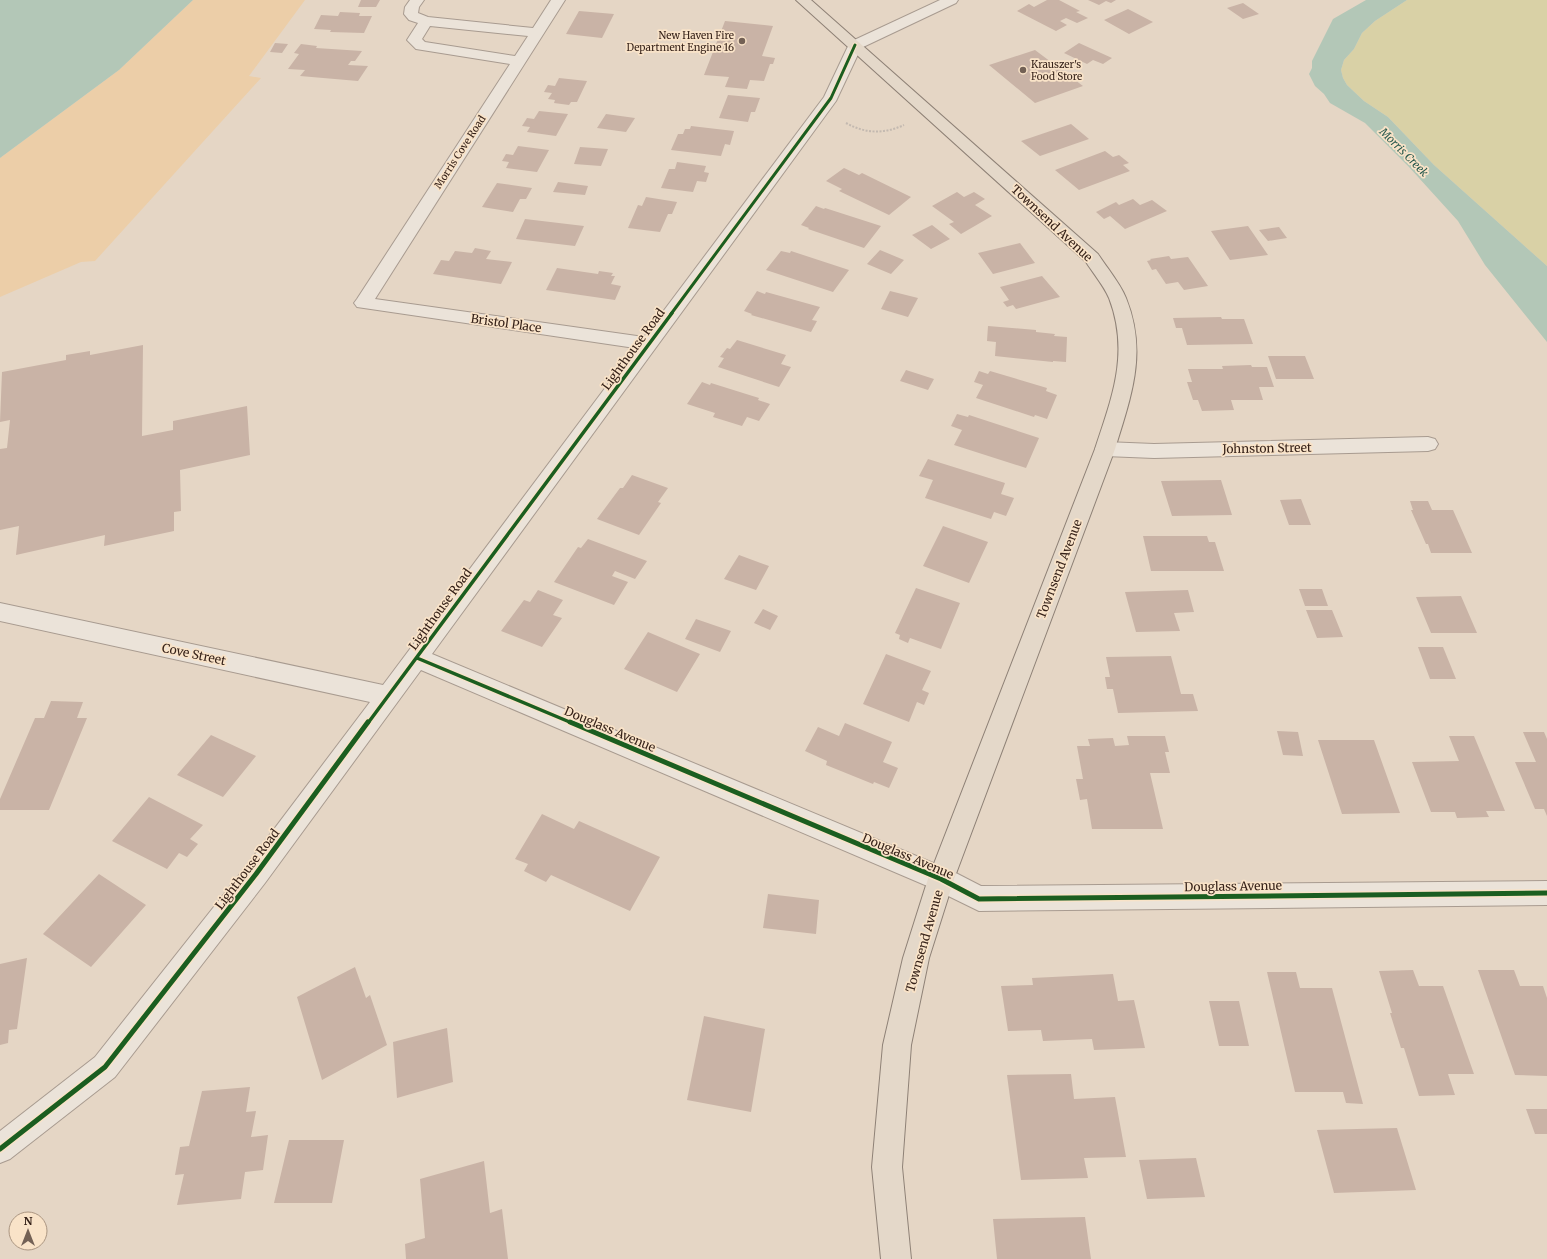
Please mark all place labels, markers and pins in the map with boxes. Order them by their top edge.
place label: New Haven Fire Department Engine 16 [626,29,734,54]
marker: New Haven Fire Department Engine 16 [737,36,747,46]
place label: Krauszer's Food Store [1031,58,1082,83]
marker: Krauszer's Food Store [1018,65,1028,75]

